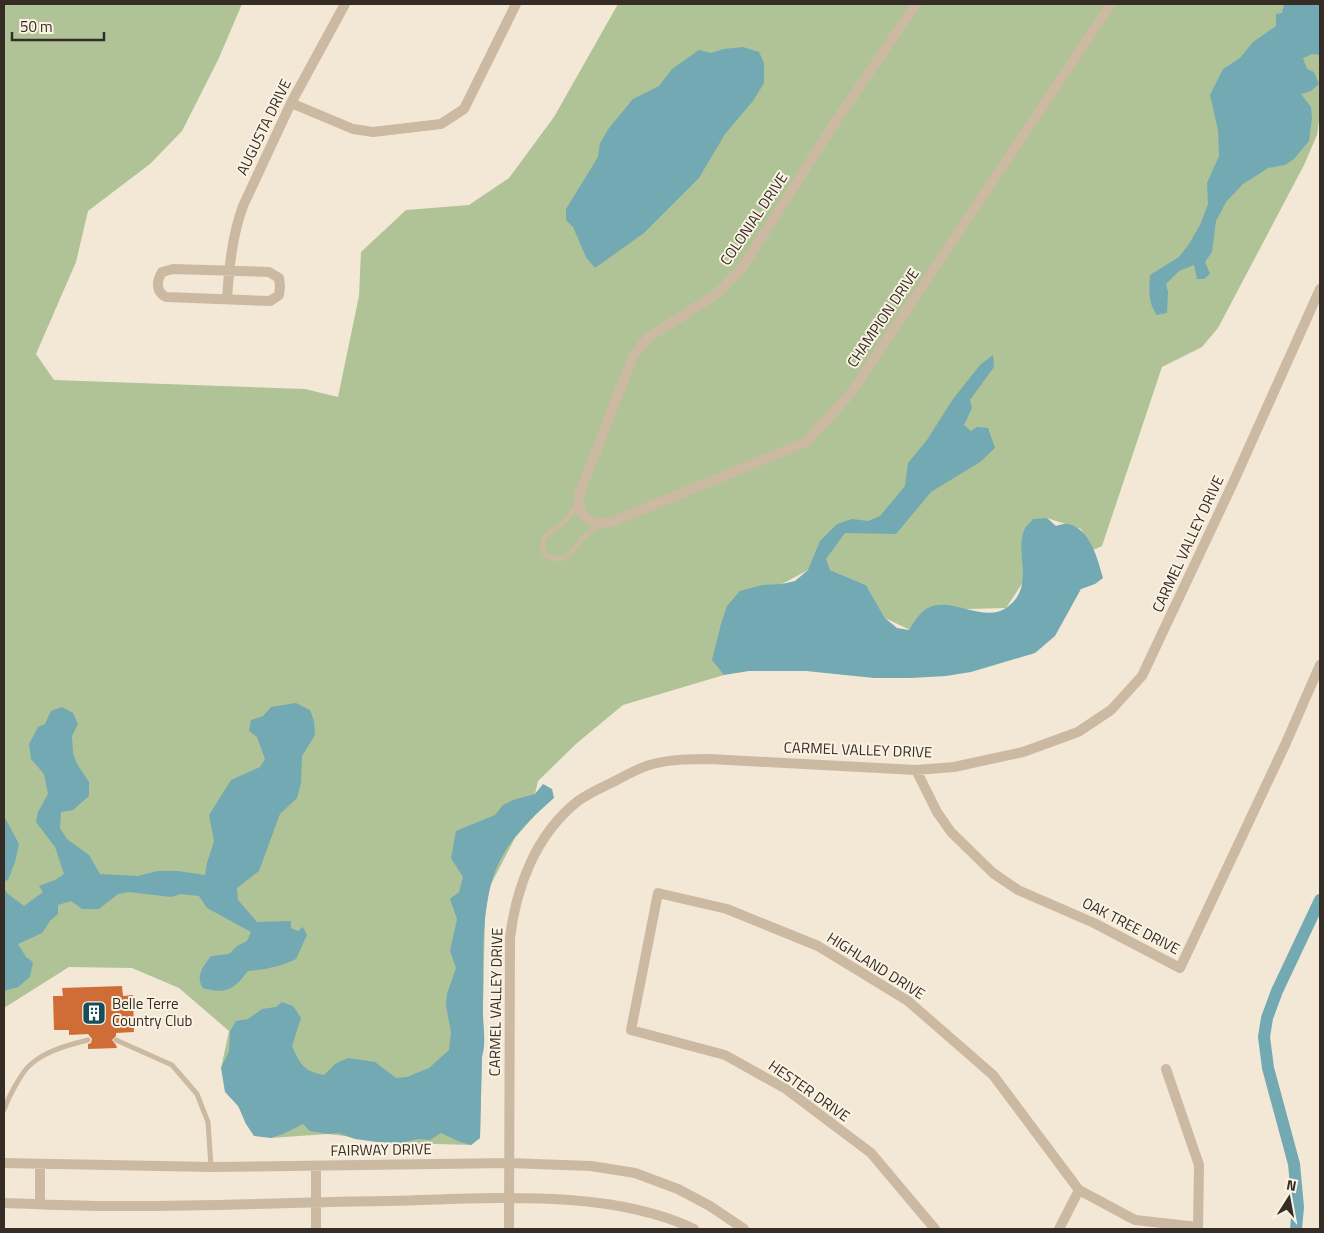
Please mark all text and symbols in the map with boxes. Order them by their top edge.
scale bar [12,10,105,42]
text: 50 m [20,15,53,38]
street label: AUGUSTA DRIVE [230,75,297,179]
street label: COLONIAL DRIVE [714,168,793,270]
street label: CHAMPION DRIVE [841,263,924,372]
street label: CARMEL VALLEY DRIVE [1146,472,1229,616]
street label: CARMEL VALLEY DRIVE [783,735,933,764]
street label: OAK TREE DRIVE [1078,891,1184,960]
street label: HIGHLAND DRIVE [823,926,930,1005]
street label: CARMEL VALLEY DRIVE [483,927,508,1077]
place label: Belle Terre Country Club [112,992,192,1032]
building icon: Belle Terre Country Club [81,1000,107,1026]
street label: HESTER DRIVE [764,1054,855,1127]
street label: FAIRWAY DRIVE [330,1137,432,1162]
north arrow [1264,1173,1314,1223]
text: N [1285,1174,1298,1196]

